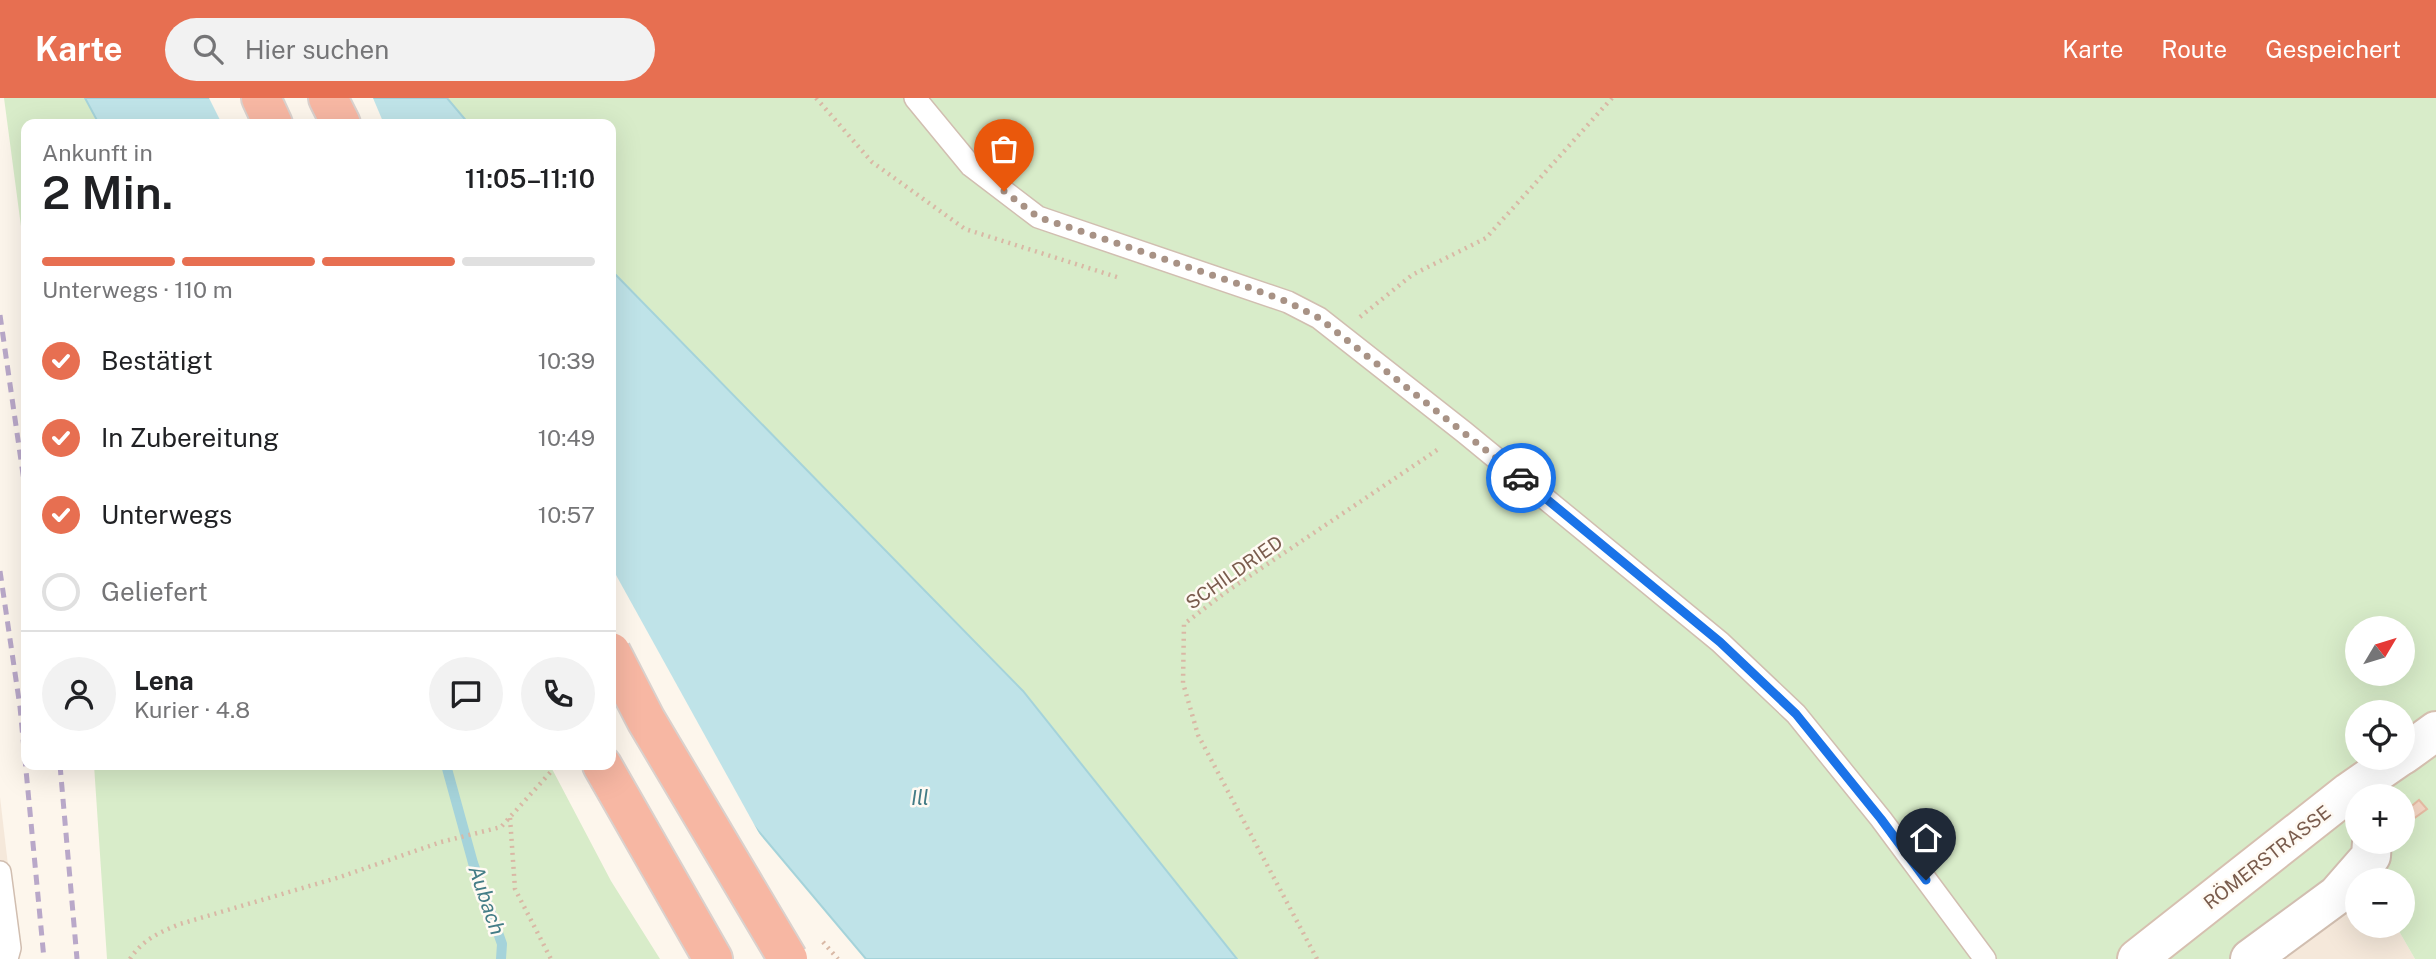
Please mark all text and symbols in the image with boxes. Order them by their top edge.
search box [165,18,655,81]
text: Karte [35,30,123,68]
icon: search [189,30,227,68]
text: Hier suchen [245,34,389,65]
text: Karte [2062,35,2123,63]
text: Route [2161,35,2227,63]
text: Gespeichert [2265,35,2401,63]
pin [974,119,1034,191]
icon: bag [985,130,1023,168]
text: Ankunft in [42,139,153,166]
text: 11:05–11:10 [465,163,595,194]
text: 2 Min. [42,165,173,219]
text: Unterwegs · 110 m [42,276,233,303]
icon: check [42,342,80,380]
text: Bestätigt [101,345,213,376]
text: 10:39 [538,347,595,374]
icon: check [42,419,80,457]
text: In Zubereitung [101,422,279,453]
text: 10:49 [538,424,595,451]
courier [1486,443,1556,513]
icon: car [1502,459,1540,497]
icon: check [42,496,80,534]
text: Unterwegs [101,499,232,530]
text: 10:57 [538,501,595,528]
street label: SCHILDRIED [1181,531,1287,613]
text: Geliefert [101,576,208,607]
north arrow [2345,616,2415,686]
map controls [2345,616,2415,938]
button: person [42,657,116,731]
button: chat [429,657,503,731]
button: phone [521,657,595,731]
text: Lena [134,665,194,696]
text: Kurier · 4.8 [134,696,250,723]
button: locate [2345,700,2415,770]
button: + [2345,784,2415,854]
water label: Ill [911,785,929,810]
street label: RÖMERSTRASSE [2199,801,2335,913]
pin [1896,808,1956,880]
icon: home [1907,819,1945,857]
water label: Aubach [463,862,511,938]
button: − [2345,868,2415,938]

